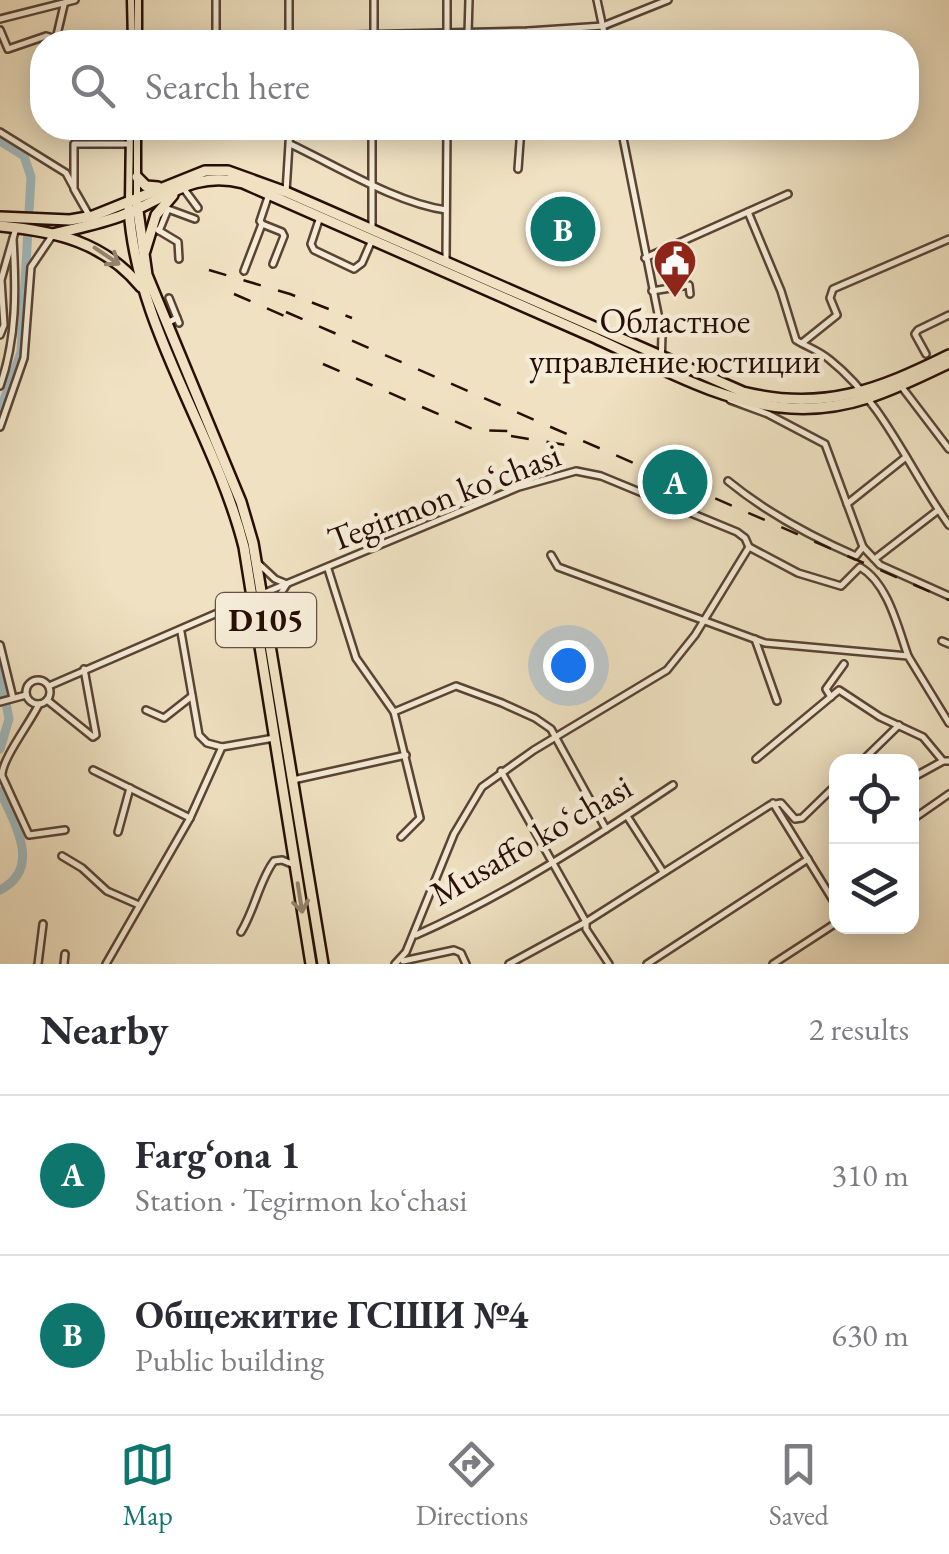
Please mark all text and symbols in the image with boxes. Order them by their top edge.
search box [30,30,919,140]
icon: search [65,58,120,113]
text: Search here [145,61,310,110]
pin: B [530,192,596,266]
public building icon: Областное управление юстиции [652,238,698,299]
one-way arrow [93,245,121,266]
place label: Областное управление юстиции [529,298,821,384]
street label: Tegirmon koʻchasi [321,431,567,562]
pin: A [642,444,708,520]
road number: D105 [216,593,316,647]
your location [543,640,594,691]
map controls [829,754,919,934]
button: locate [829,754,919,844]
street label: Musaffo koʻchasi [422,764,640,915]
button: layers [829,844,919,934]
one-way arrow [292,881,310,914]
text: Nearby [40,1002,169,1057]
text: 2 results [809,1008,909,1050]
text: Farg‘ona 1 [135,1130,300,1179]
text: A [61,1154,84,1196]
text: 310 m [832,1154,909,1196]
text: Station · Tegirmon koʻchasi [135,1179,467,1221]
text: Общежитие ГСШИ №4 [135,1290,528,1339]
text: B [62,1314,83,1356]
text: 630 m [832,1314,909,1356]
text: Public building [135,1339,324,1381]
tab: Map [120,1437,175,1533]
tab: Directions [416,1437,528,1533]
tab: Saved [769,1437,829,1533]

